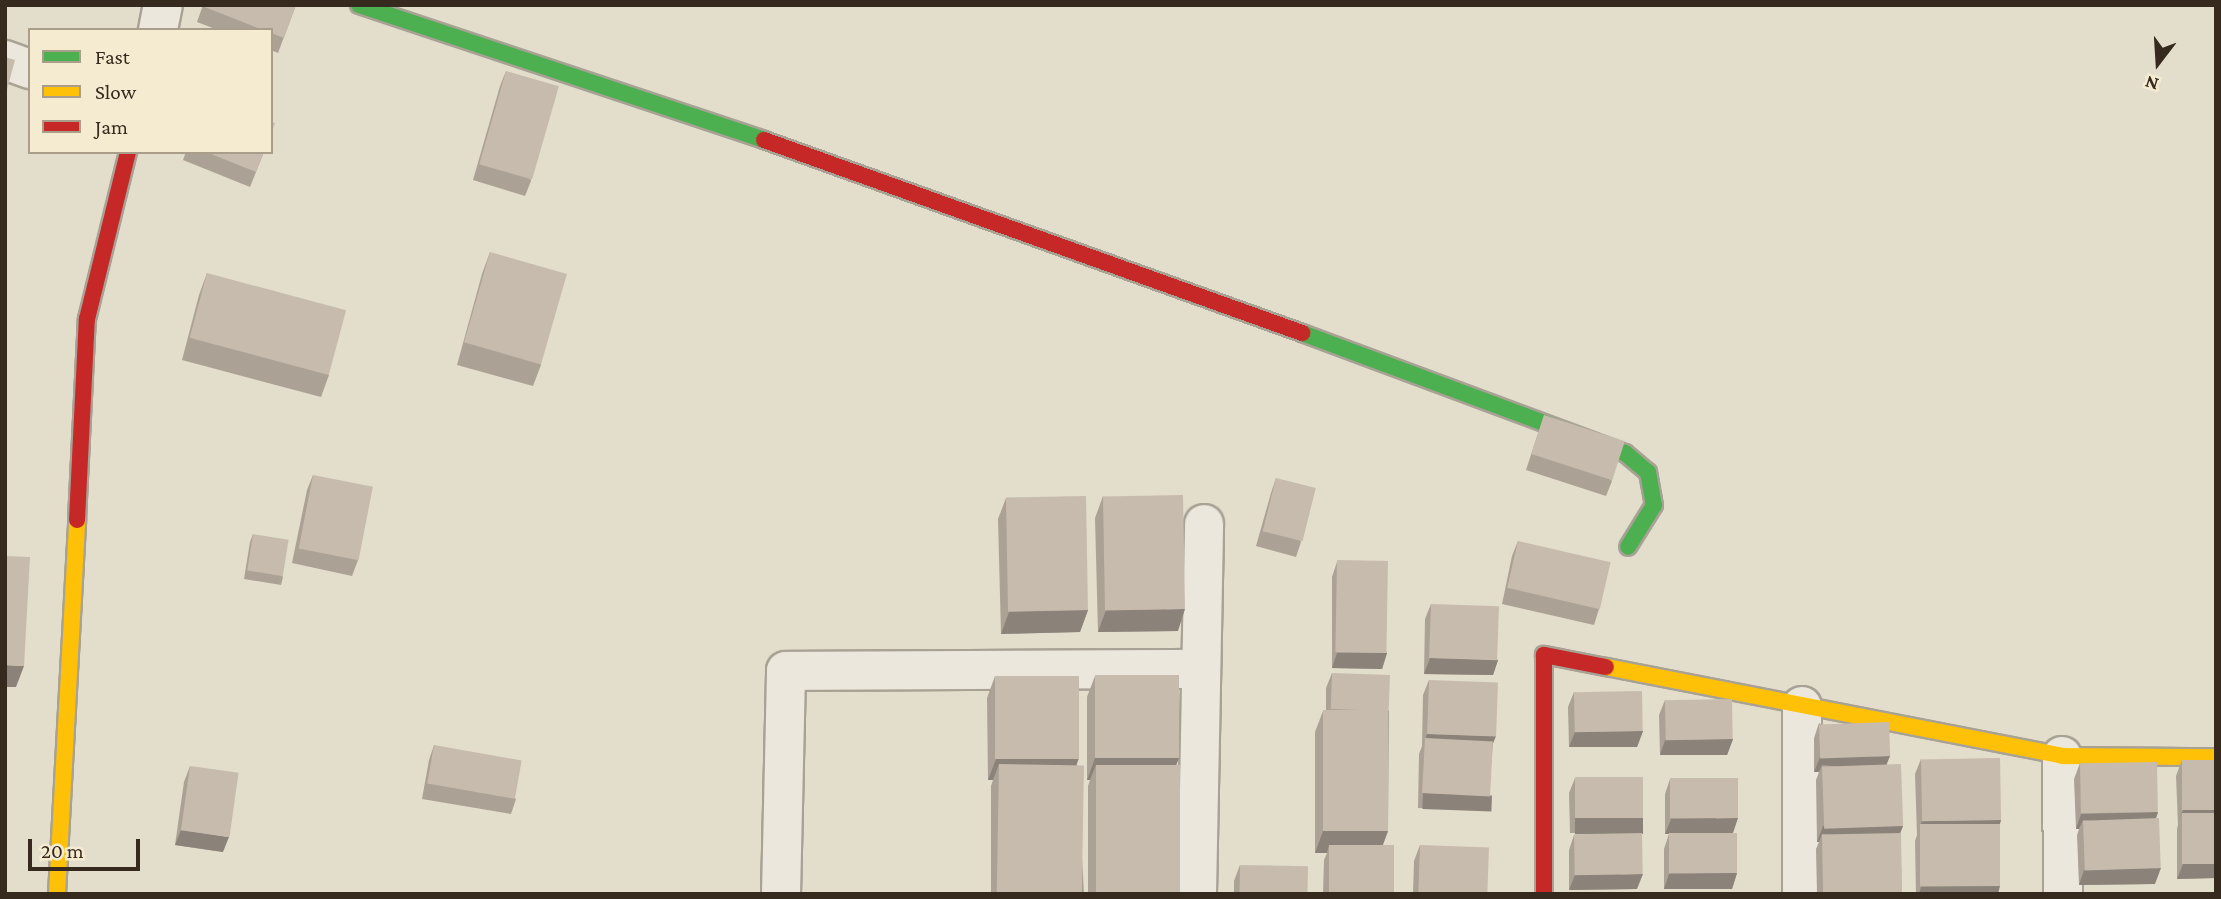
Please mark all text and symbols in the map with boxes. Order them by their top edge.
legend [28,28,273,154]
north arrow [2123,28,2193,98]
text: Fast [95,45,130,69]
text: N [2142,72,2161,95]
text: Slow [95,80,136,104]
text: Jam [95,115,128,139]
scale bar [32,825,144,869]
text: 20 m [41,839,84,863]

